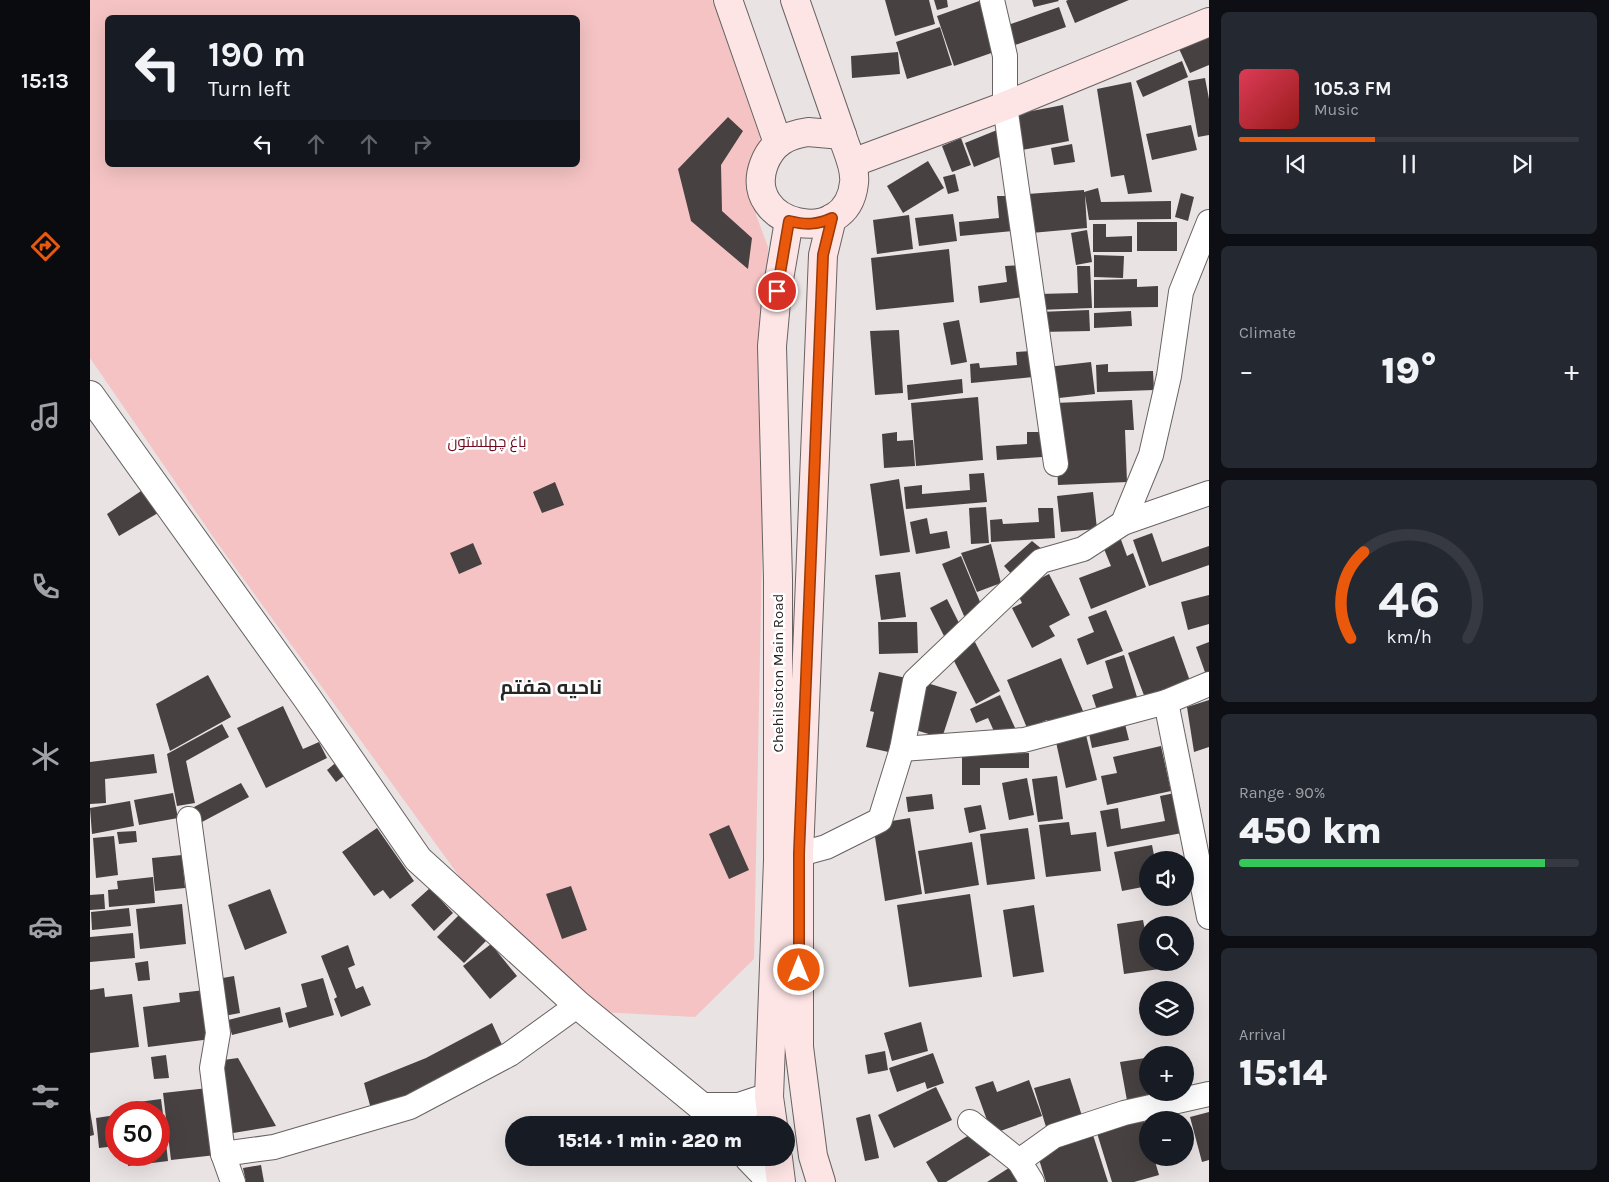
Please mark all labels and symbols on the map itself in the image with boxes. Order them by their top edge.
pin [756,270,798,312]
park label: باغ چهلستون [447,433,527,453]
street label: Chehilsoton Main Road [769,594,787,752]
district label: ناحیه هفتم [500,676,602,701]
position arrow [772,943,824,995]
speed limit sign: 50 [105,1101,170,1166]

